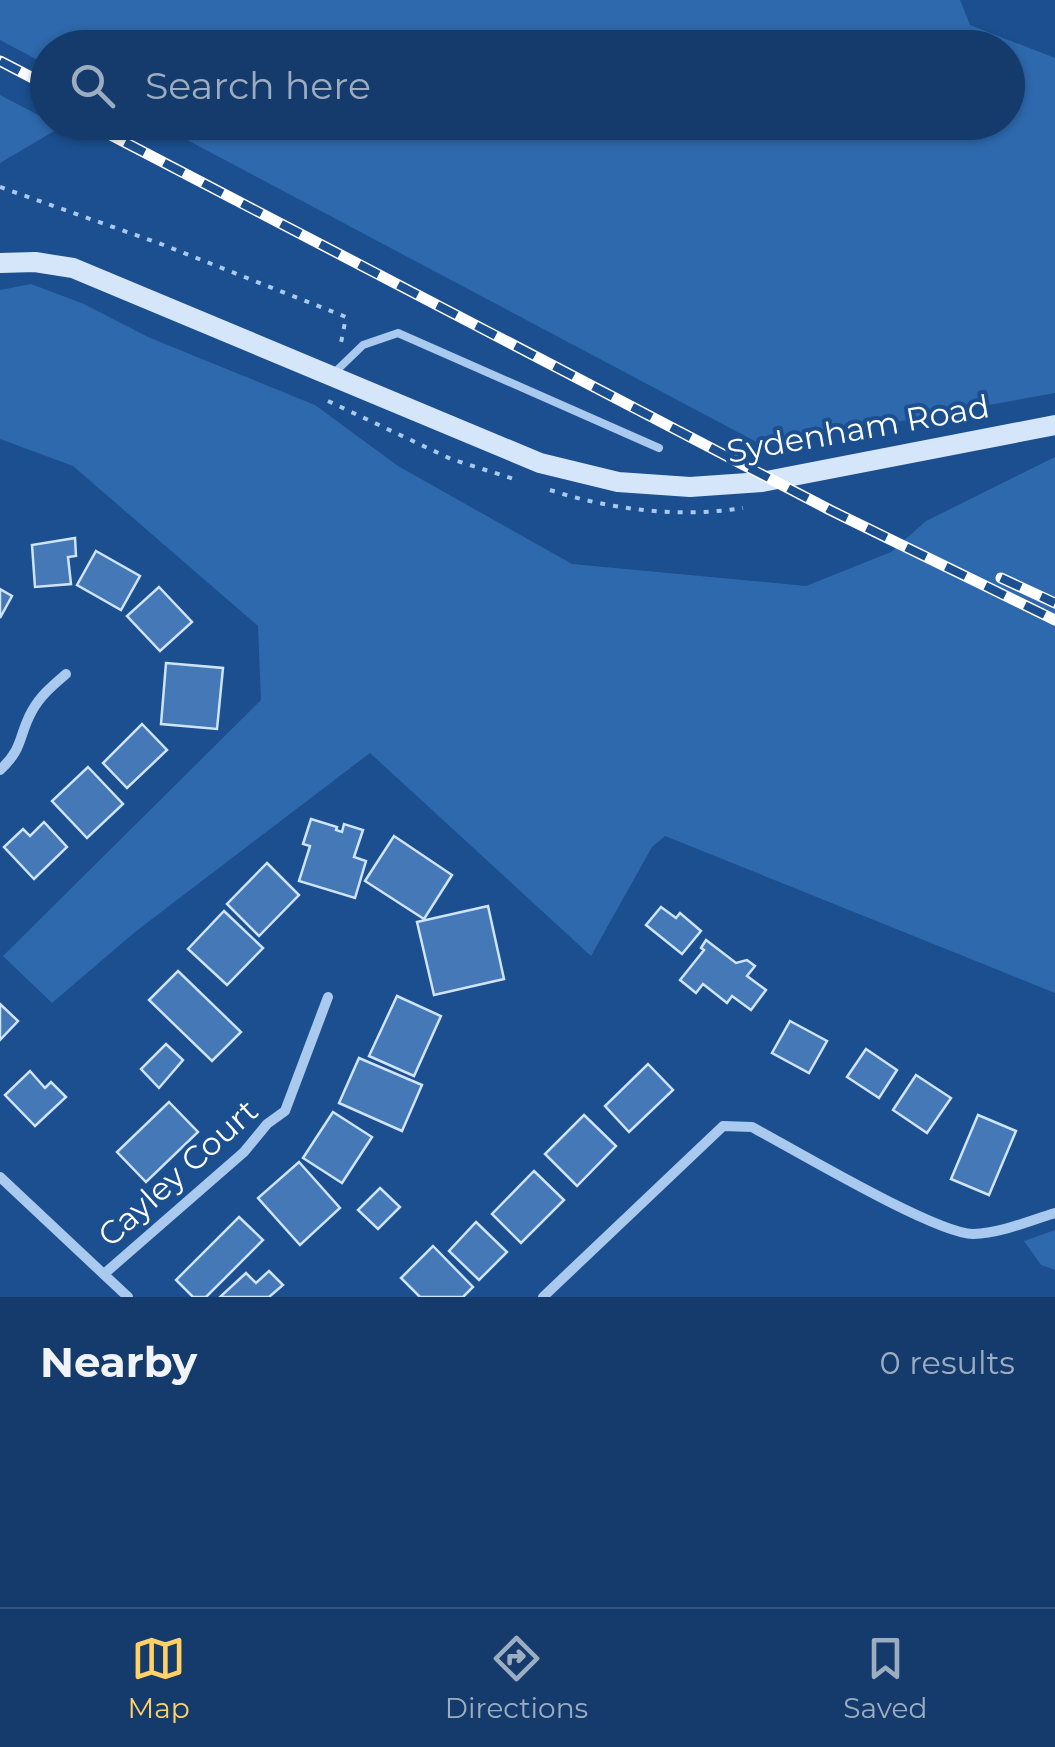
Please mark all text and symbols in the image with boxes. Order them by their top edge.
search box [30,30,1025,140]
icon: search [65,58,120,113]
text: Search here [145,62,371,109]
street label: Sydenham Road [724,386,992,471]
street label: Cayley Court [90,1091,266,1254]
text: Nearby [40,1336,197,1388]
text: 0 results [880,1343,1015,1382]
tab: Map [128,1631,190,1725]
tab: Directions [445,1631,588,1725]
tab: Saved [843,1631,927,1725]

